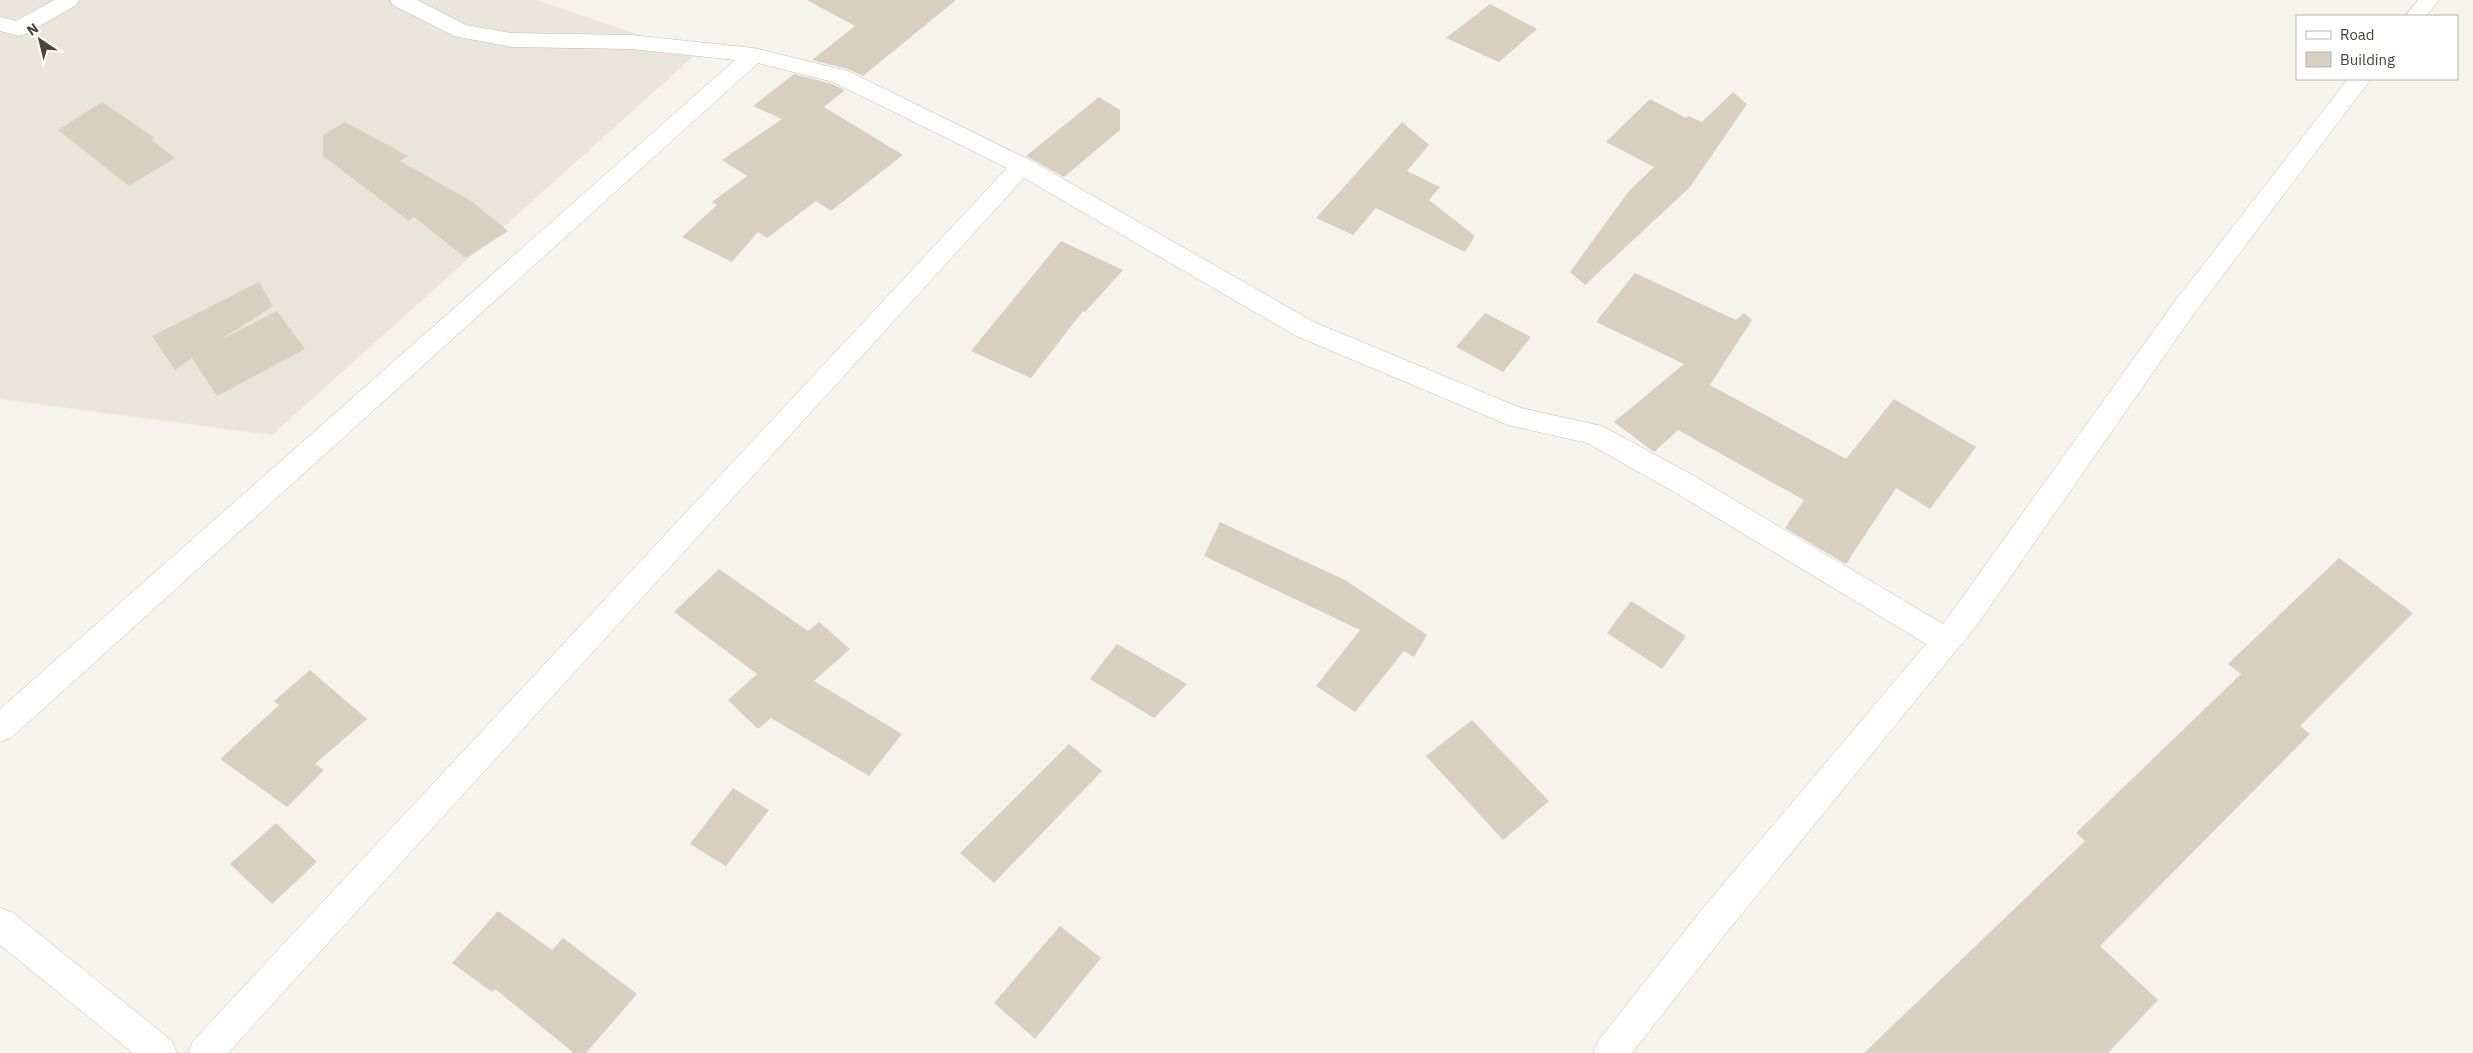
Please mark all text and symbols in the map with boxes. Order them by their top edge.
north arrow [15,15,65,65]
legend [2296,15,2458,80]
text: N [23,19,42,40]
text: Road [2340,25,2375,44]
text: Building [2340,50,2395,69]

